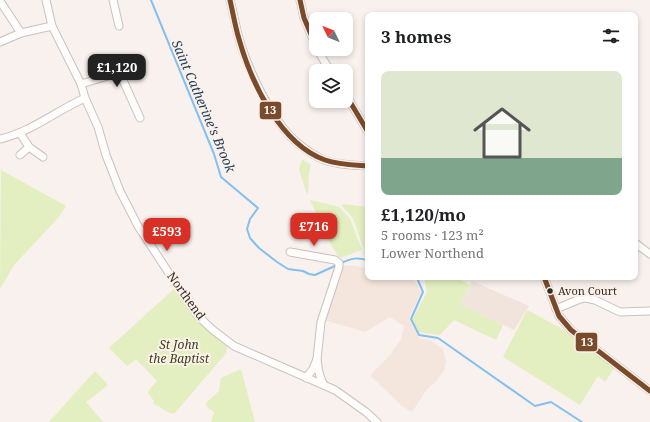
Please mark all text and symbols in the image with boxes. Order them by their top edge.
north arrow [309,12,353,56]
map controls [309,12,353,108]
text: 3 homes [381,25,451,48]
icon: filters [600,25,622,47]
water label: Saint Catherine's Brook [168,37,240,176]
pin: £1,120 [84,54,150,88]
text: £1,120 [97,58,137,76]
button: layers [309,64,353,108]
icon: home [466,97,538,169]
line badge: 13 [259,101,282,120]
text: 13 [264,102,276,117]
text: £1,120/mo [381,203,466,226]
pin: £716 [290,213,338,247]
text: £716 [299,217,329,235]
pin: £593 [143,218,191,252]
text: £593 [152,222,182,240]
text: 5 rooms · 123 m² [381,226,484,244]
text: Lower Northend [381,244,484,262]
street label: Northend [163,268,210,324]
place label: Avon Court [558,283,617,298]
marker: Avon Court [545,286,555,296]
line badge: 13 [575,332,598,352]
text: 13 [581,334,593,349]
park label: St John the Baptist [149,336,210,367]

